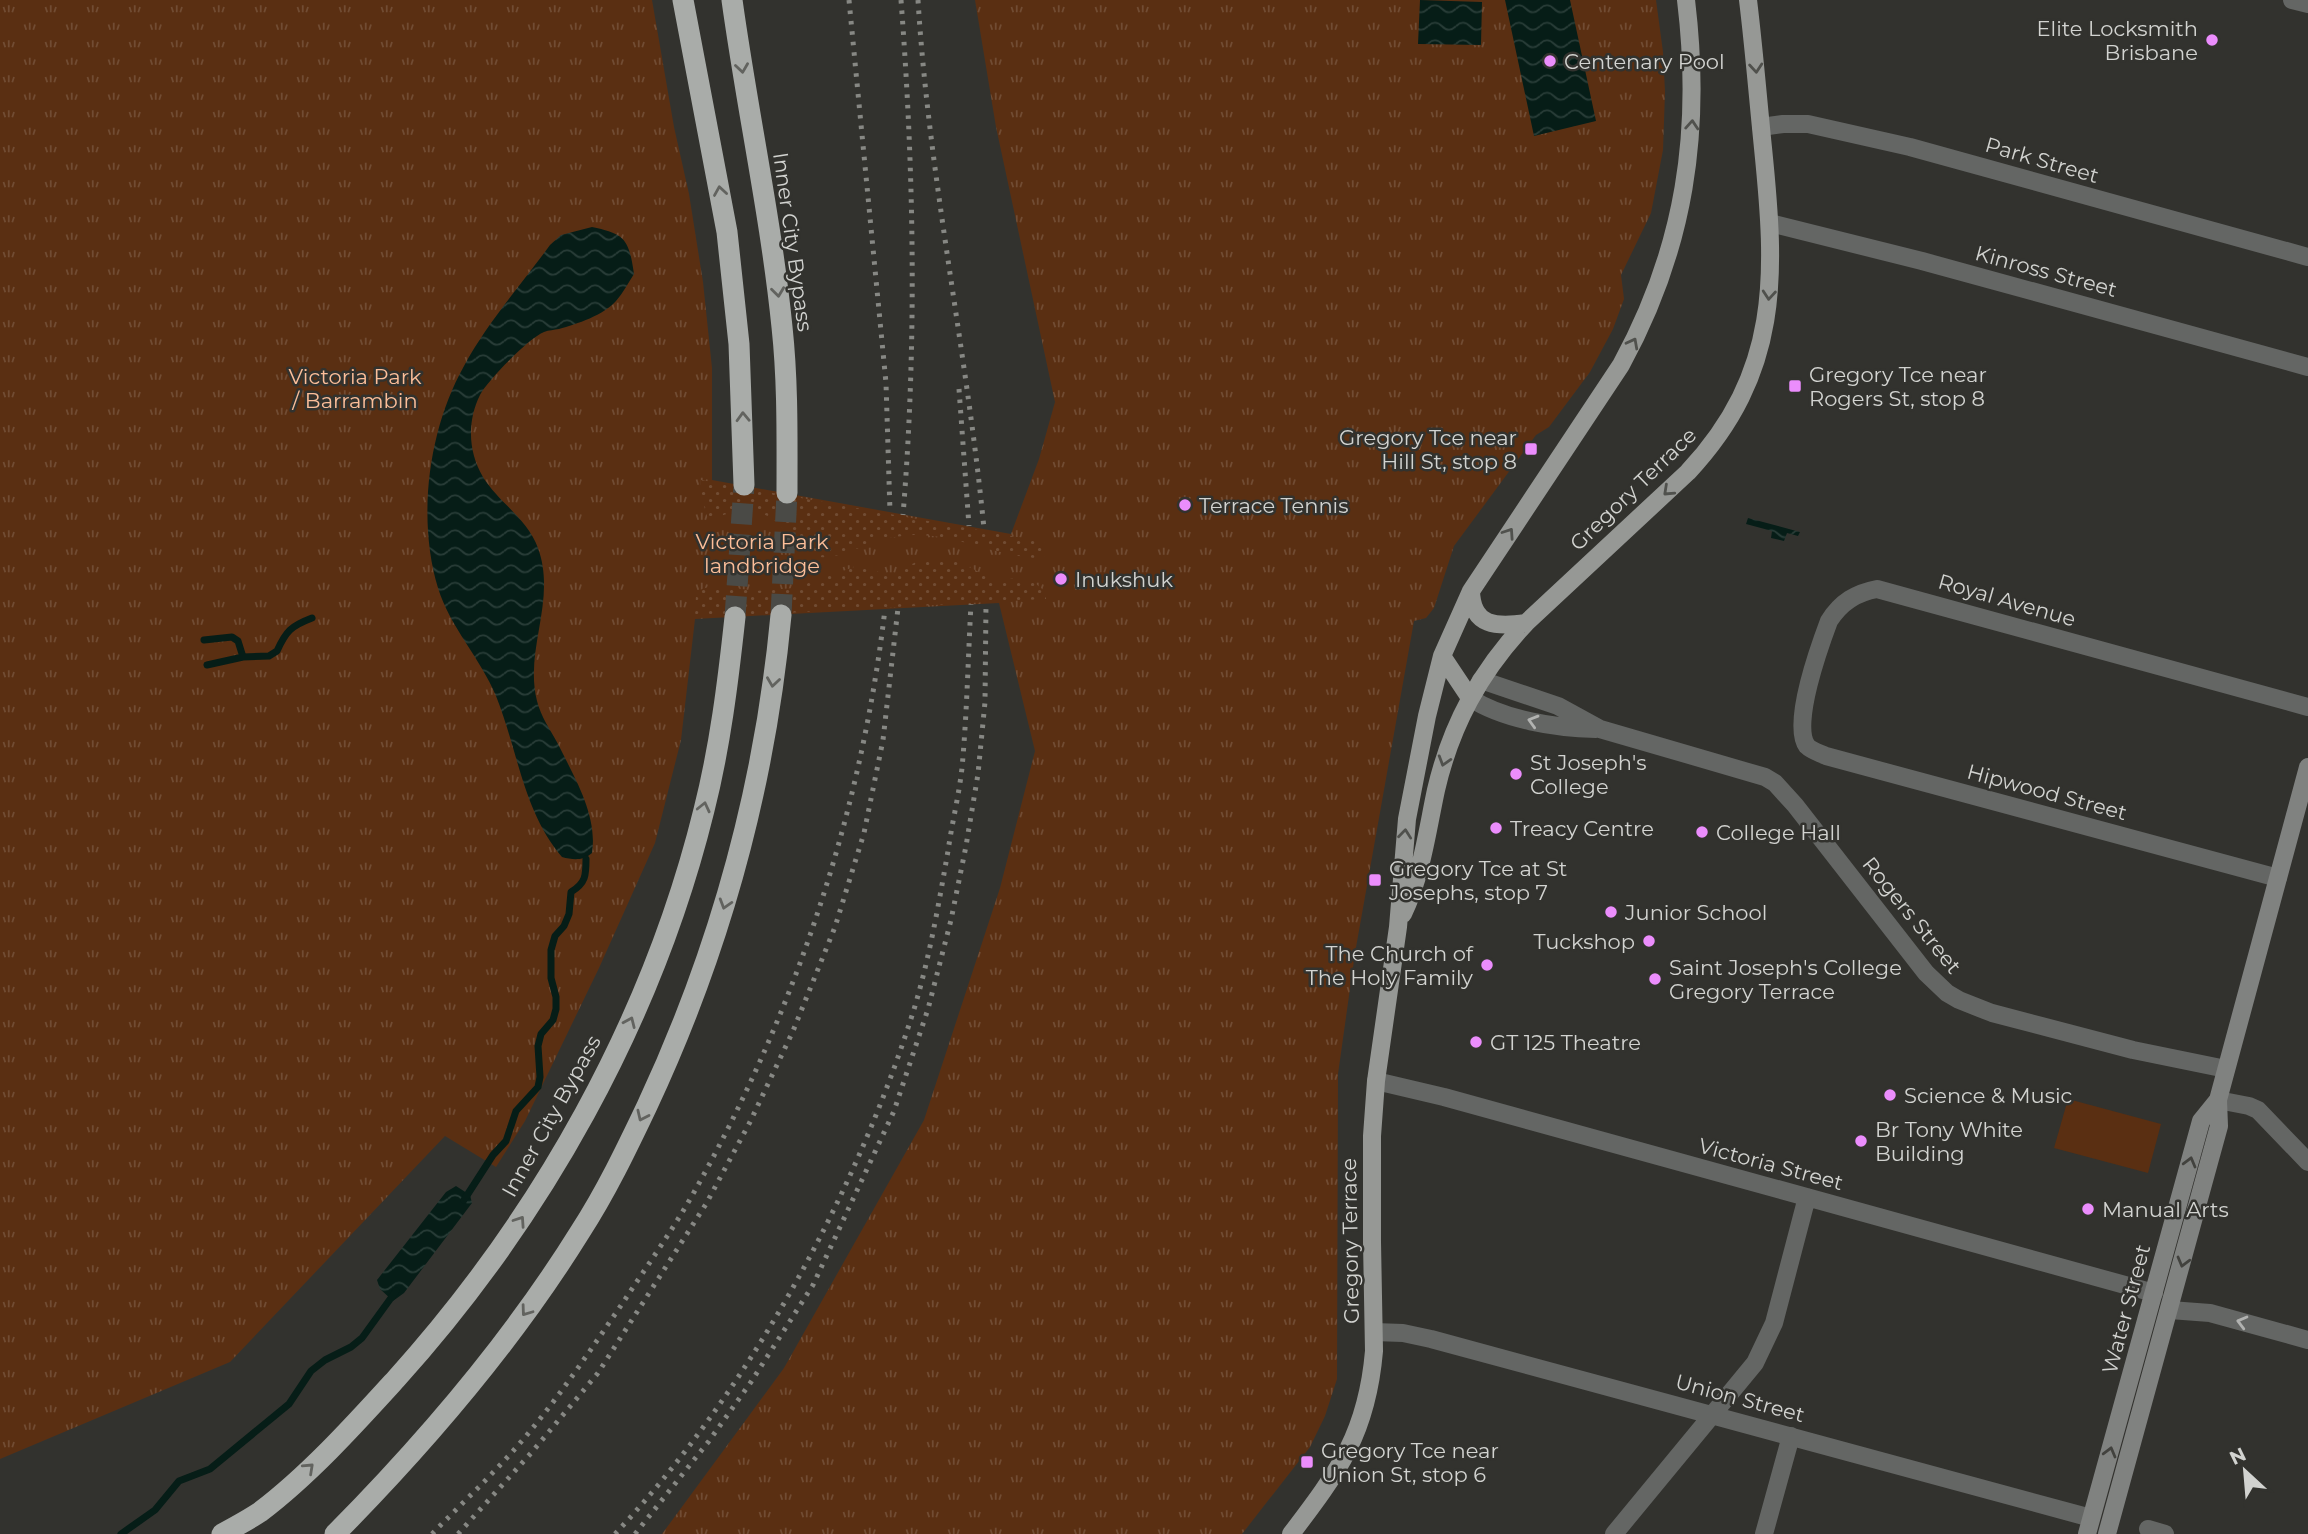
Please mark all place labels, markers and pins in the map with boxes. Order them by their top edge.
place label: Elite Locksmith Brisbane [2037,16,2198,65]
marker: Elite Locksmith Brisbane [2204,32,2220,48]
place label: Centenary Pool [1564,49,1725,74]
marker: Centenary Pool [1542,53,1558,69]
place label: Gregory Tce near Rogers St, stop 8 [1809,362,1987,411]
marker: Gregory Tce near Rogers St, stop 8 [1787,378,1803,394]
place label: Gregory Tce near Hill St, stop 8 [1339,425,1517,474]
marker: Gregory Tce near Hill St, stop 8 [1523,441,1539,457]
place label: Terrace Tennis [1199,493,1349,518]
marker: Terrace Tennis [1177,497,1193,513]
place label: Inukshuk [1075,567,1173,592]
marker: Inukshuk [1053,571,1069,587]
place label: St Joseph's College [1530,750,1647,799]
marker: St Joseph's College [1508,766,1524,782]
place label: Treacy Centre [1510,816,1654,841]
marker: Treacy Centre [1488,820,1504,836]
place label: College Hall [1716,820,1841,845]
marker: College Hall [1694,824,1710,840]
place label: Gregory Tce at St Josephs, stop 7 [1388,856,1567,905]
marker: Gregory Tce at St Josephs, stop 7 [1367,872,1383,888]
place label: Junior School [1624,900,1767,925]
marker: Junior School [1603,904,1619,920]
place label: Tuckshop [1533,929,1635,954]
marker: Tuckshop [1641,933,1657,949]
place label: The Church of The Holy Family [1306,941,1474,990]
place label: Saint Joseph's College Gregory Terrace [1669,955,1902,1004]
marker: The Church of The Holy Family [1479,957,1495,973]
marker: Saint Joseph's College Gregory Terrace [1647,971,1663,987]
place label: GT 125 Theatre [1490,1030,1641,1055]
marker: GT 125 Theatre [1468,1034,1484,1050]
place label: Science & Music [1904,1083,2072,1108]
marker: Science & Music [1882,1087,1898,1103]
place label: Br Tony White Building [1875,1117,2023,1166]
marker: Br Tony White Building [1853,1133,1869,1149]
place label: Manual Arts [2102,1197,2229,1222]
marker: Manual Arts [2080,1201,2096,1217]
place label: Gregory Tce near Union St, stop 6 [1321,1438,1499,1487]
marker: Gregory Tce near Union St, stop 6 [1299,1454,1315,1470]

